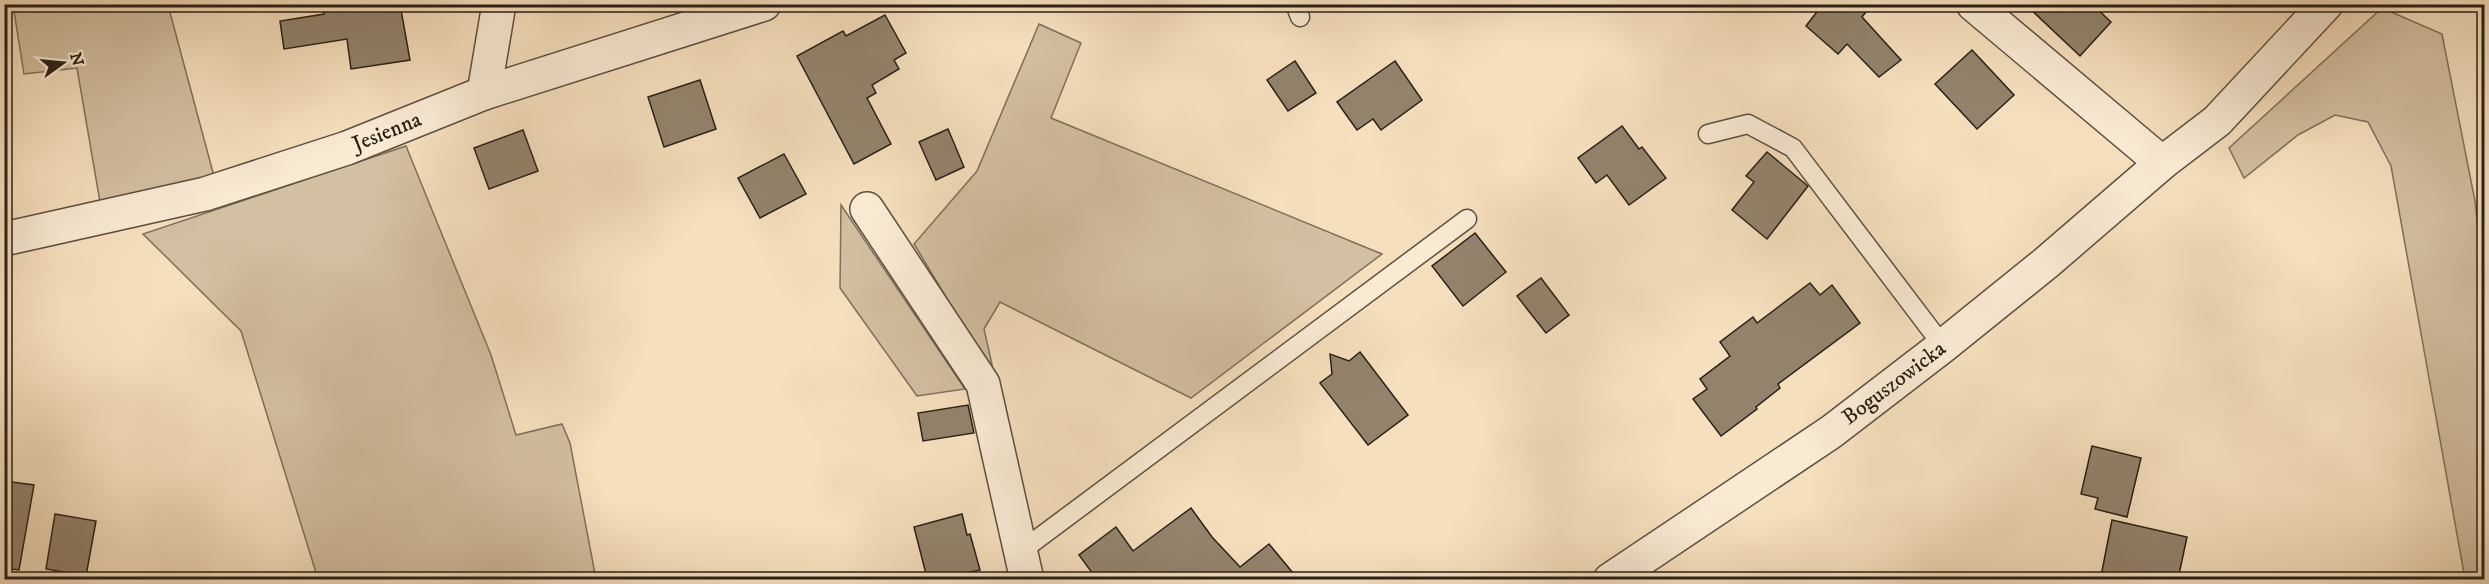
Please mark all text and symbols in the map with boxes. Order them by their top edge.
north arrow [33,33,93,93]
text: N [65,50,88,68]
street label: Jesienna [347,106,426,159]
street label: Boguszowicka [1837,335,1952,431]

